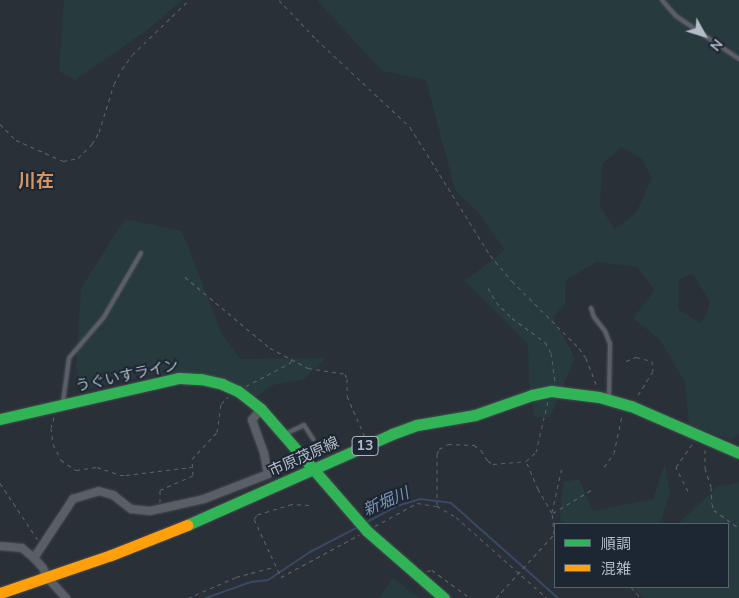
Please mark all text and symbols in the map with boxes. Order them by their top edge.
north arrow [679,10,729,60]
text: N [705,35,727,55]
district label: 川在 [18,170,54,192]
street label: うぐいすライン [74,356,180,396]
street label: 市原茂原線 [266,434,342,480]
road number: 13 [351,434,379,458]
water label: 新堀川 [360,484,412,520]
legend [554,523,729,588]
text: 順調 [601,534,631,554]
text: 混雑 [601,559,631,579]

